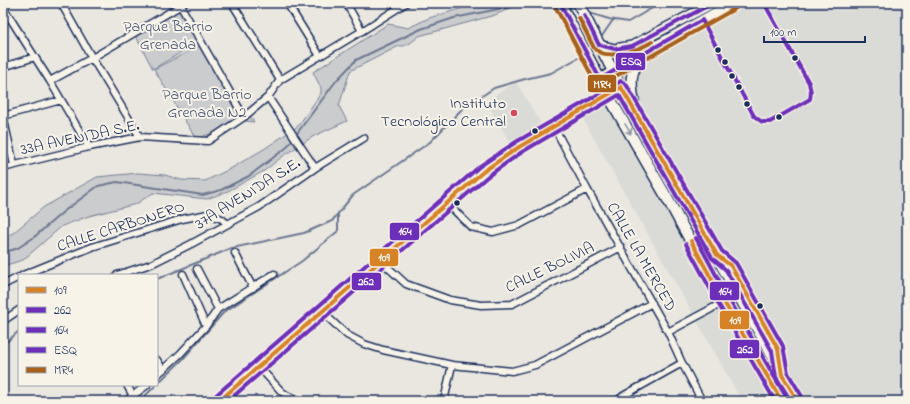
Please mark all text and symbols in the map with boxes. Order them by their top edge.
park label: Parque Barrio Grenada [123,15,213,57]
scale bar [764,18,865,44]
text: 100 m [770,24,797,42]
unlabelled marker [713,45,723,55]
line badge: ESQ [615,52,646,71]
unlabelled marker [790,53,800,63]
text: ESQ [621,54,642,70]
unlabelled marker [720,57,730,67]
unlabelled marker [727,71,737,81]
line badge: MR4 [587,74,617,93]
text: MR4 [593,77,611,93]
unlabelled marker [734,82,744,92]
park label: Parque Barrio Grenada N2 [162,83,252,125]
place label: Instituto Tecnológico Central [381,92,506,134]
unlabelled marker [742,99,752,109]
marker: Instituto Tecnológico Central [509,108,519,118]
unlabelled marker [774,112,784,122]
street label: 33A AVENIDA S.E. [18,114,142,162]
one-way arrow [624,123,632,135]
unlabelled marker [530,126,540,136]
street label: 37A AVENIDA S.E. [190,152,306,236]
street label: CALLE CARBONERO [54,195,188,259]
unlabelled marker [452,198,462,208]
street label: CALLE LA MERCED [600,198,682,316]
line badge: 164 [389,222,420,241]
text: 164 [399,224,412,240]
street label: CALLE BOLIVIA [501,236,599,300]
line badge: 109 [369,248,399,267]
text: 109 [378,250,390,266]
line badge: 262 [351,272,382,291]
legend [18,274,158,386]
text: 262 [357,274,374,290]
line badge: 164 [709,281,740,301]
text: 109 [54,282,67,300]
text: 164 [719,284,732,300]
unlabelled marker [755,301,765,311]
text: 262 [54,302,71,320]
line badge: 109 [719,310,750,330]
text: 109 [729,313,741,329]
text: 164 [54,322,68,340]
line badge: 262 [729,339,760,359]
text: ESQ [54,342,77,360]
text: 262 [736,342,753,358]
text: MR4 [54,362,73,380]

